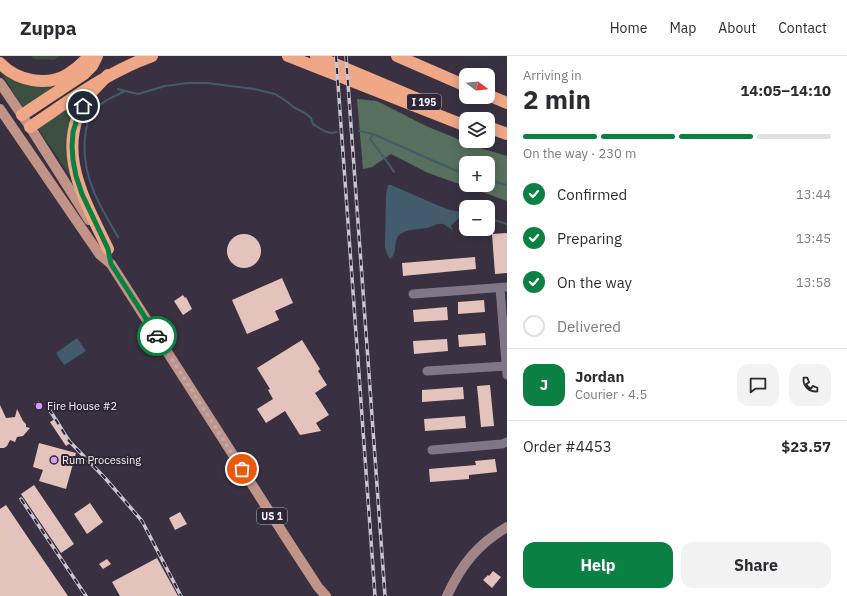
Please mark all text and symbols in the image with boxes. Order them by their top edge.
text: Zuppa [20,16,77,40]
text: Home [610,19,647,37]
text: Map [669,19,696,37]
text: About [718,19,756,37]
text: Contact [778,19,827,37]
text: Arriving in [523,67,582,84]
north arrow [459,68,495,104]
map controls [459,68,495,236]
text: 14:05–14:10 [740,81,831,100]
text: 2 min [523,82,591,116]
pin [66,89,100,123]
road number: I 195 [407,94,441,110]
icon: home [72,95,94,117]
button: layers [459,112,495,148]
text: On the way · 230 m [523,145,636,162]
button: + [459,156,495,192]
icon: check [523,183,545,205]
text: Confirmed [557,185,627,204]
text: 13:44 [796,186,831,203]
button: − [459,200,495,236]
icon: check [523,227,545,249]
text: Preparing [557,229,622,248]
text: 13:45 [796,230,831,247]
icon: check [523,271,545,293]
text: On the way [557,273,632,292]
text: 13:58 [796,274,831,291]
courier [137,316,177,356]
text: Delivered [557,317,621,336]
icon: car [146,325,168,347]
button: chat [737,364,779,406]
button: phone [789,364,831,406]
text: Jordan [575,367,624,386]
text: J [540,375,548,394]
text: Courier · 4.5 [575,386,647,403]
place label: Fire House #2 [47,399,117,413]
marker: Fire House #2 [34,401,44,411]
text: Order #4453 [523,437,612,456]
text: $23.57 [781,437,831,456]
pin [225,452,259,486]
place label: Rum Processing [62,453,141,467]
marker: Rum Processing [49,455,59,465]
icon: bag [231,458,253,480]
road number: US 1 [257,508,287,524]
button: Help [523,542,673,588]
button: Share [681,542,831,588]

